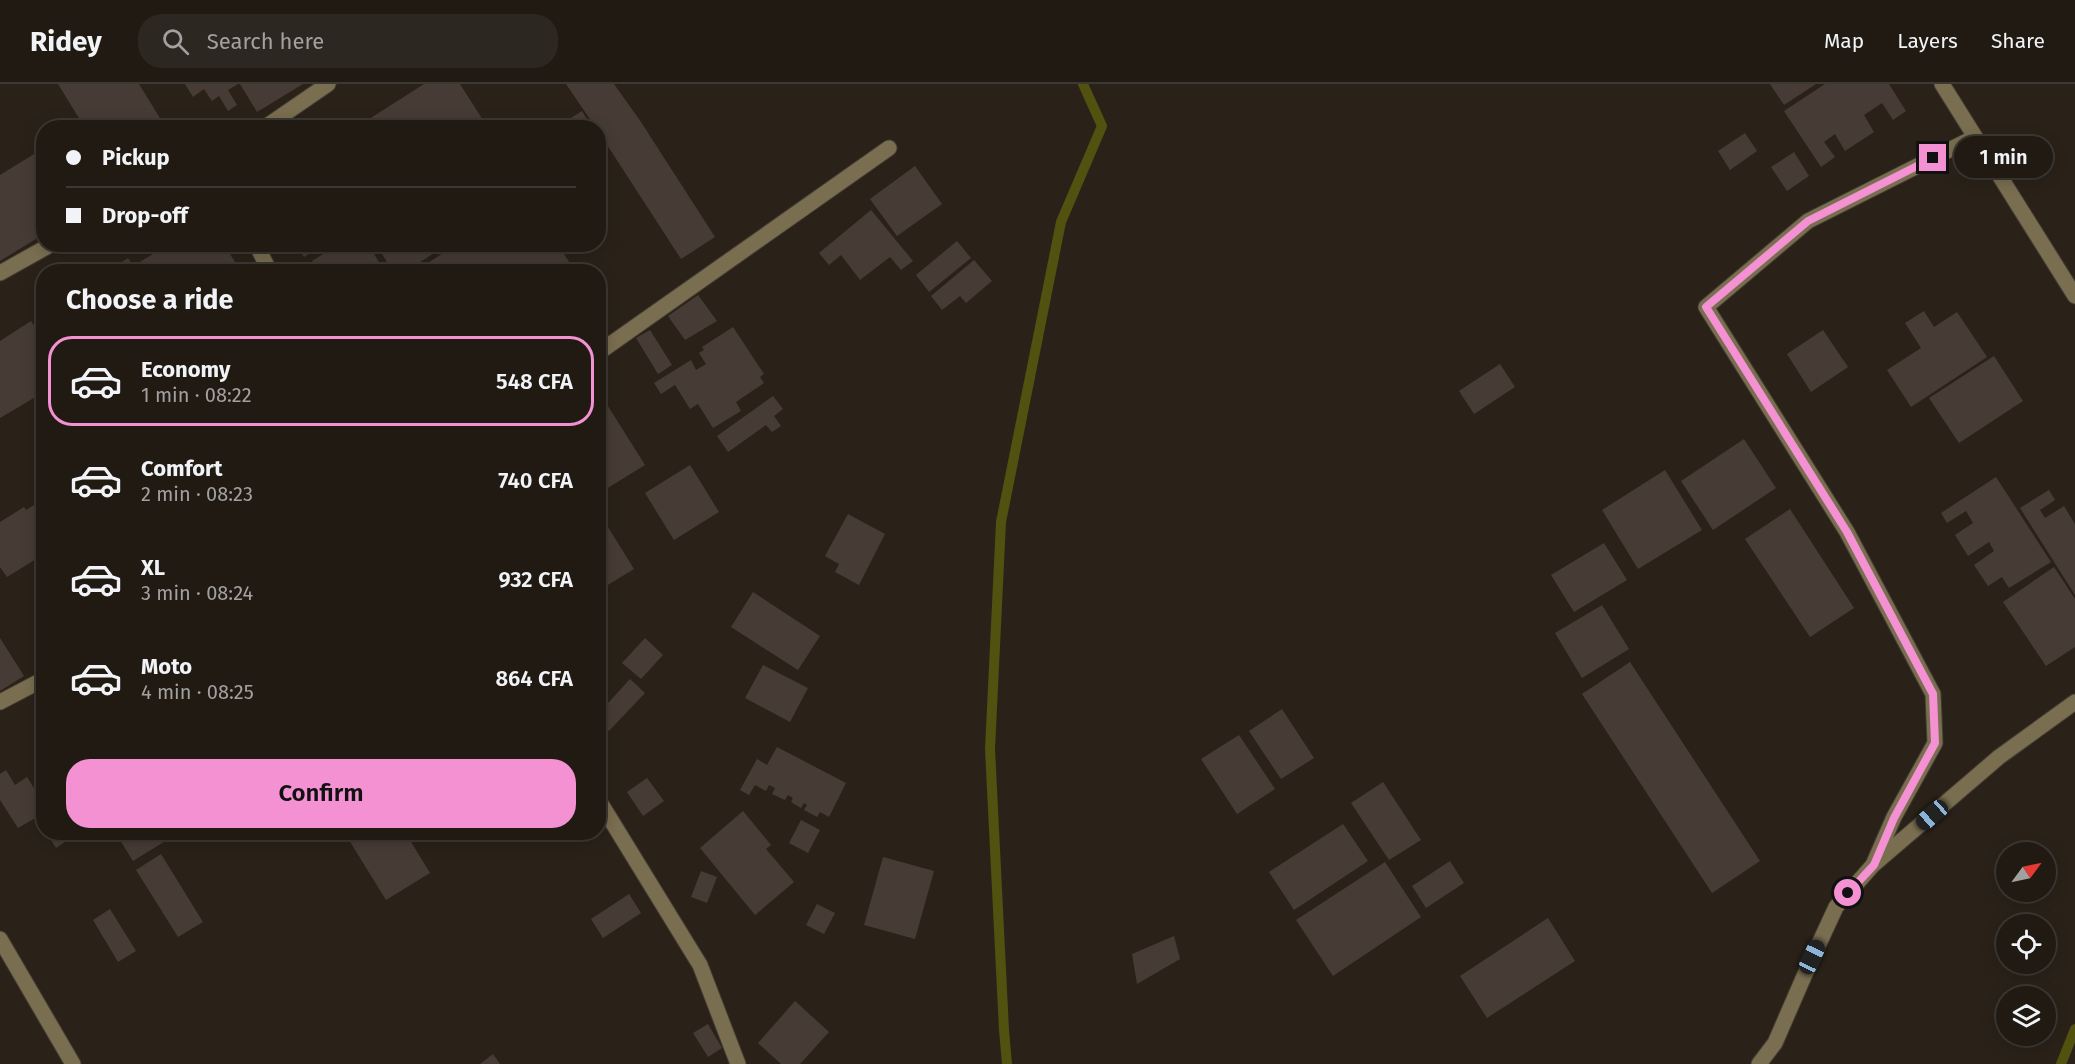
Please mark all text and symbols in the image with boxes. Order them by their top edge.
search box [138,14,558,68]
text: Ridey [30,25,102,58]
icon: search [159,25,192,58]
text: Search here [207,28,324,55]
text: Map [1824,28,1864,54]
text: Layers [1897,28,1958,54]
text: Share [1991,28,2045,54]
callout: 1 min [1954,137,2053,179]
text: Pickup [102,144,170,171]
route end [1919,144,1946,171]
text: 1 min [1979,145,2028,169]
text: Drop-off [102,202,188,229]
text: Choose a ride [66,284,233,316]
icon: car [69,354,123,408]
text: Economy [141,356,230,383]
text: 548 CFA [496,368,573,395]
text: 1 min · 08:22 [141,383,252,407]
icon: car [69,453,123,507]
text: Comfort [141,455,222,482]
text: 740 CFA [498,467,573,494]
text: 2 min · 08:23 [141,482,253,506]
icon: car [69,552,123,606]
text: XL [141,554,165,581]
text: 932 CFA [498,566,573,593]
text: 3 min · 08:24 [141,581,253,605]
icon: car [69,651,123,705]
text: Moto [141,653,192,680]
text: 864 CFA [495,665,573,692]
text: 4 min · 08:25 [141,680,254,704]
button: Confirm [66,759,576,828]
car [1913,796,1951,834]
north arrow [1996,842,2056,902]
map controls [1996,842,2056,1046]
route start [1834,879,1861,906]
button: locate [1996,914,2056,974]
car [1796,937,1828,977]
button: layers [1996,986,2056,1046]

